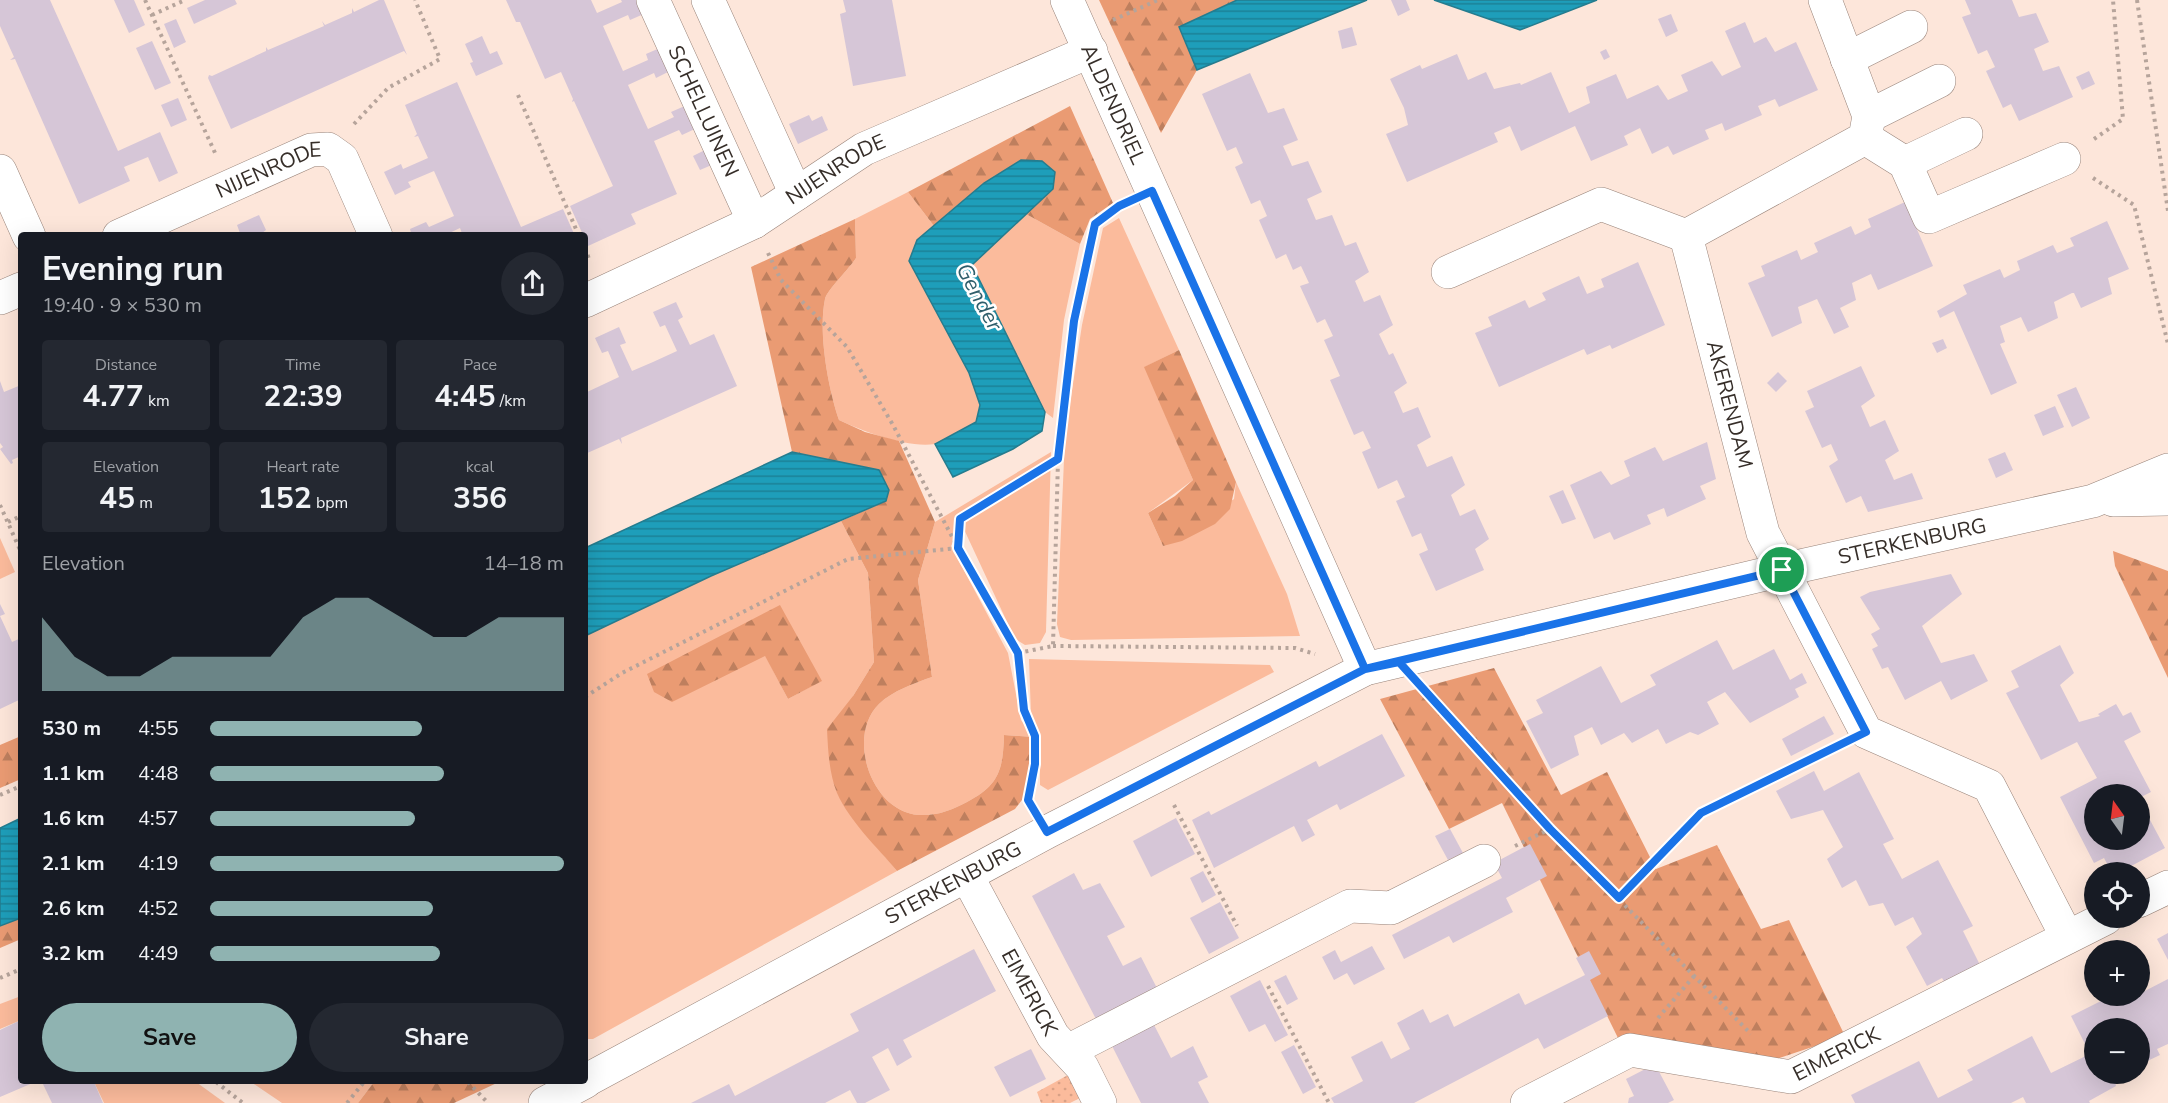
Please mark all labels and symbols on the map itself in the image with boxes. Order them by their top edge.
street label: ALDENDRIEL [1074,40,1153,169]
street label: SCHELLUINEN [661,41,746,181]
street label: NIJENRODE [780,127,890,211]
street label: NIJENRODE [211,135,322,205]
water label: Gender [949,258,1010,337]
street label: AKERENDAM [1700,337,1760,471]
street label: STERKENBURG [1835,511,1989,571]
pin [1756,544,1807,595]
north arrow [2084,784,2150,850]
street label: STERKENBURG [880,834,1026,931]
street label: EIMERICK [995,944,1065,1041]
street label: EIMERICK [1788,1020,1886,1088]

